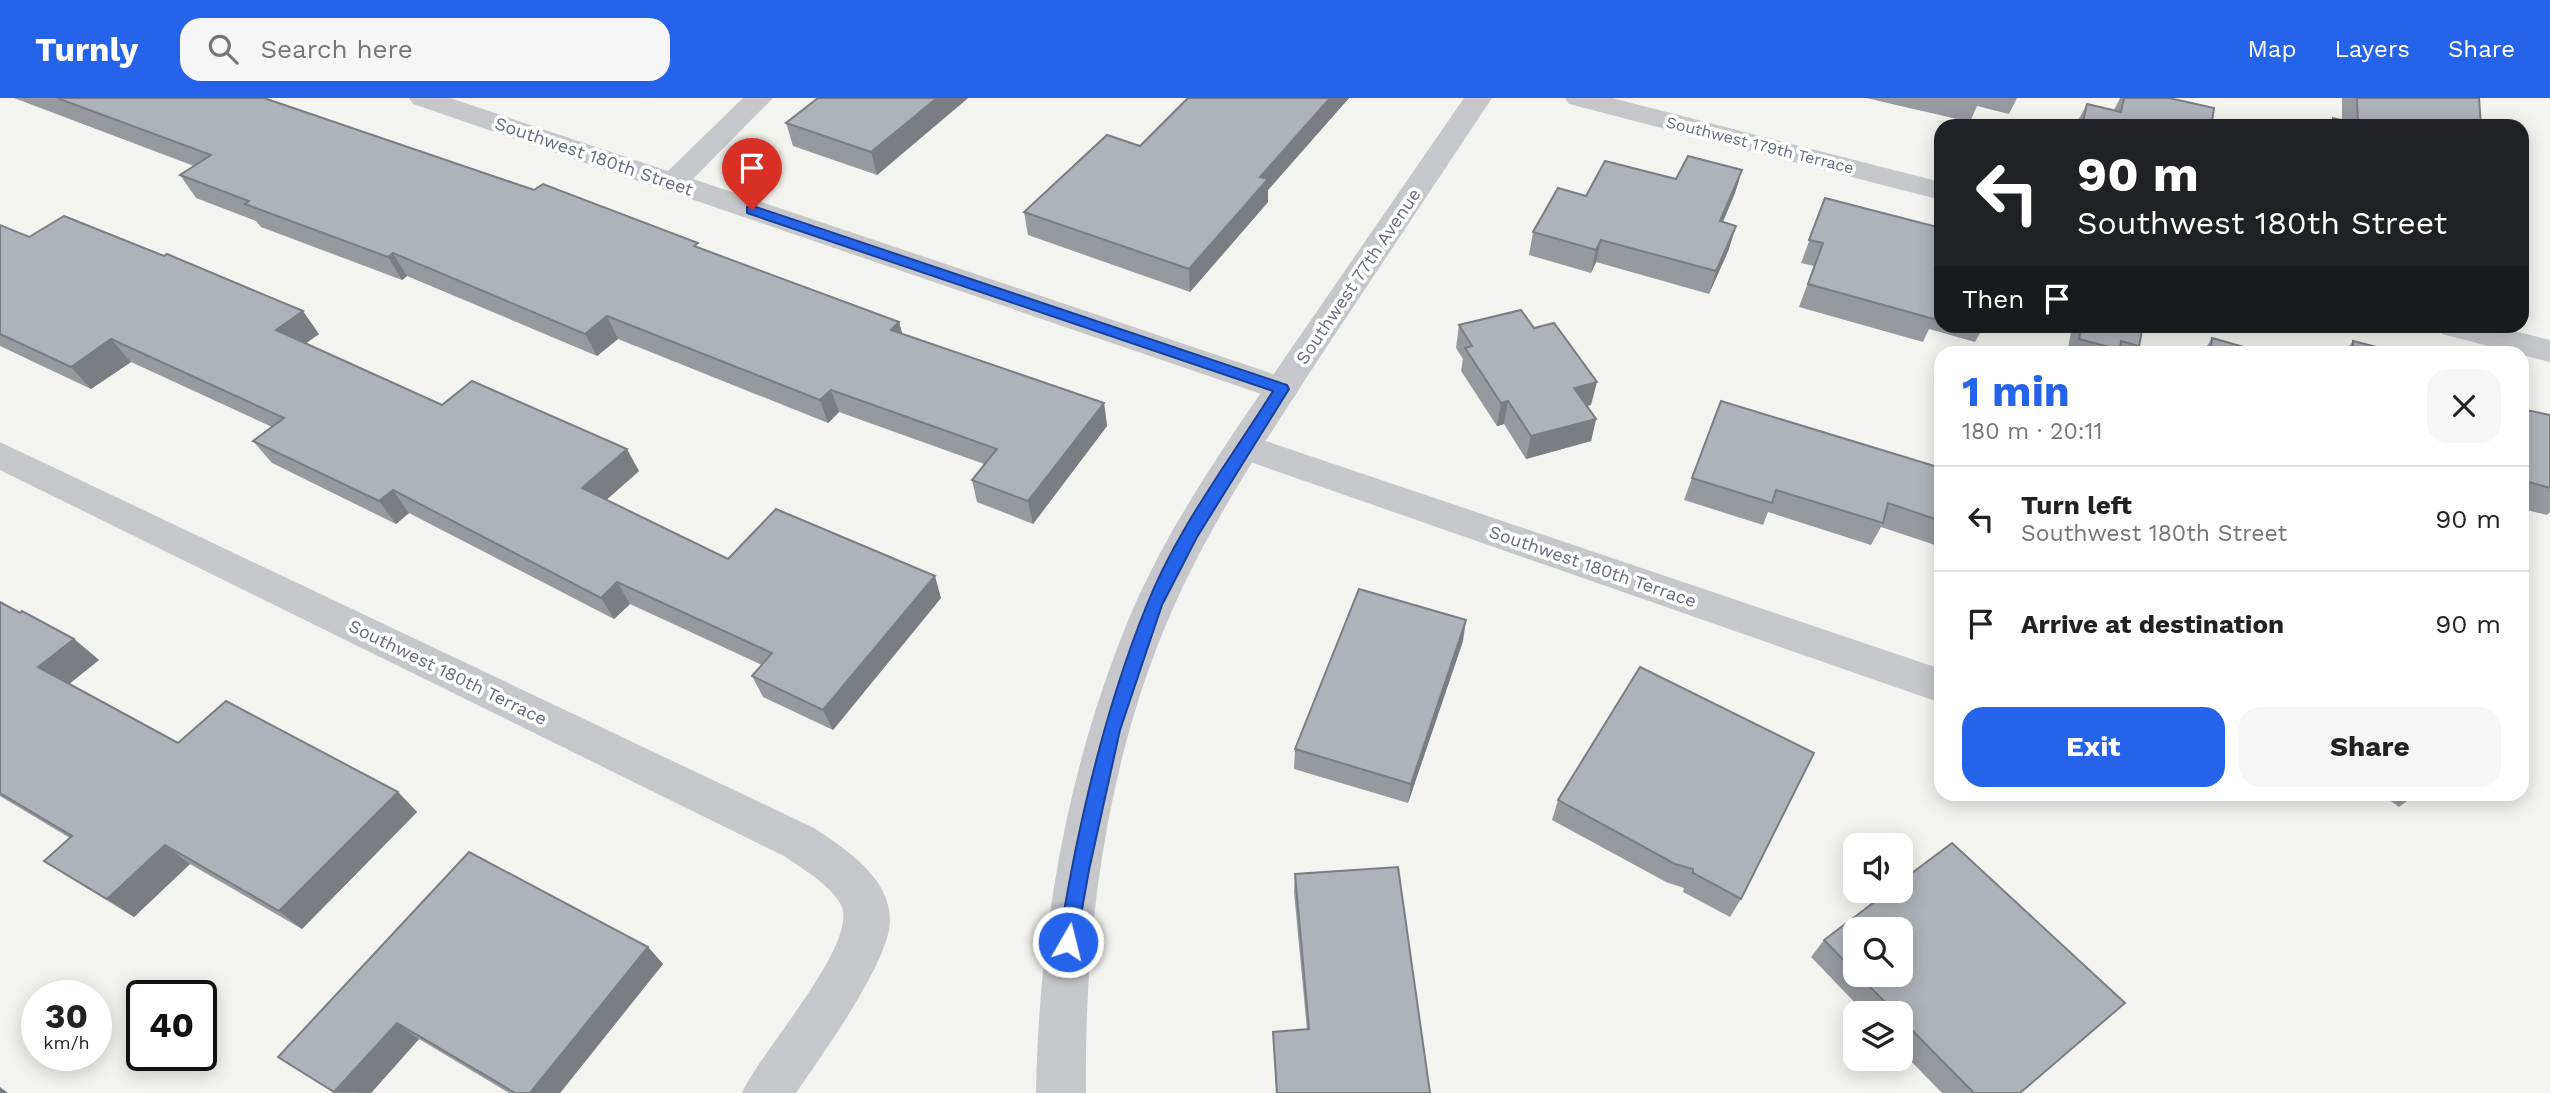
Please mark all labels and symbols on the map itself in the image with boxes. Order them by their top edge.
street label: Southwest 180th Street [492,112,696,200]
street label: Southwest 179th Terrace [1664,112,1856,178]
pin [722,138,782,210]
street label: Southwest 77th Avenue [1291,184,1425,368]
street label: Southwest 180th Terrace [1487,521,1699,611]
street label: Southwest 180th Terrace [345,615,551,729]
position arrow [1031,905,1105,979]
speed limit sign: 40 [126,980,217,1071]

